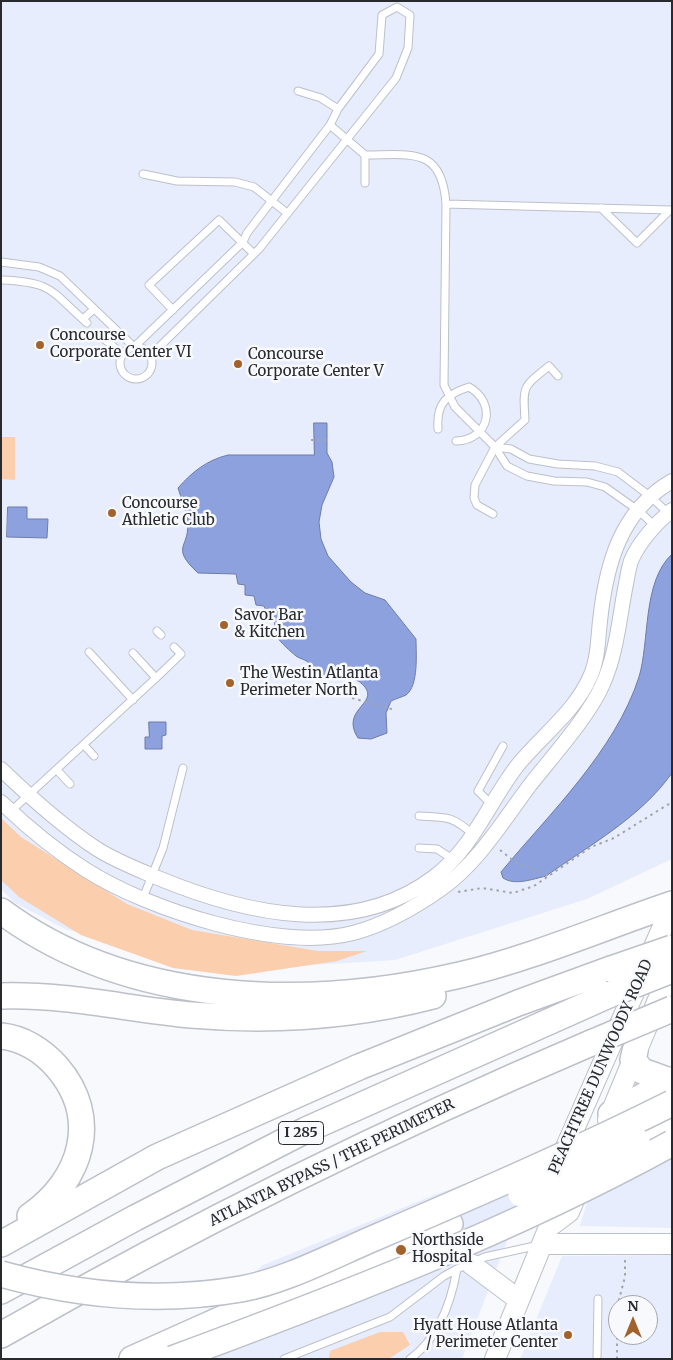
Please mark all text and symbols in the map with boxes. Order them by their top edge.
place label: Concourse Corporate Center VI [50,327,191,362]
marker: Concourse Corporate Center VI [34,339,46,351]
place label: Concourse Corporate Center V [248,346,384,381]
marker: Concourse Corporate Center V [232,358,244,370]
place label: Concourse Athletic Club [122,495,215,530]
marker: Concourse Athletic Club [106,507,118,519]
place label: Savor Bar & Kitchen [234,607,305,642]
marker: Savor Bar & Kitchen [218,619,230,631]
place label: The Westin Atlanta Perimeter North [240,665,378,700]
marker: The Westin Atlanta Perimeter North [224,677,236,689]
street label: PEACHTREE DUNWOODY ROAD [545,957,657,1177]
street label: ATLANTA BYPASS / THE PERIMETER [206,1096,458,1230]
road number: I 285 [278,1122,324,1144]
place label: Northside Hospital [412,1232,484,1267]
marker: Northside Hospital [394,1243,408,1257]
north arrow [608,1295,658,1345]
text: N [627,1297,639,1315]
place label: Hyatt House Atlanta / Perimeter Center [413,1317,558,1352]
marker: Hyatt House Atlanta / Perimeter Center [562,1329,574,1341]

